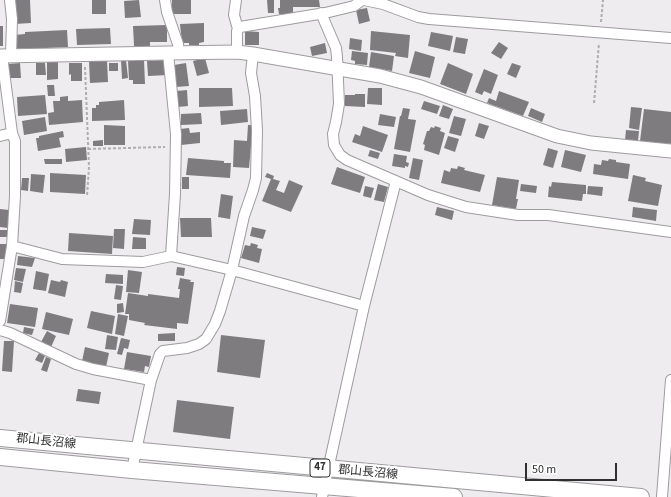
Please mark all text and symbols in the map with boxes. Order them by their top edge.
street label: 郡山長沼線 [15,432,77,452]
scale bar [527,455,619,481]
road number: 47 [310,459,330,477]
text: 50 m [532,461,556,478]
street label: 郡山長沼線 [337,463,399,483]

